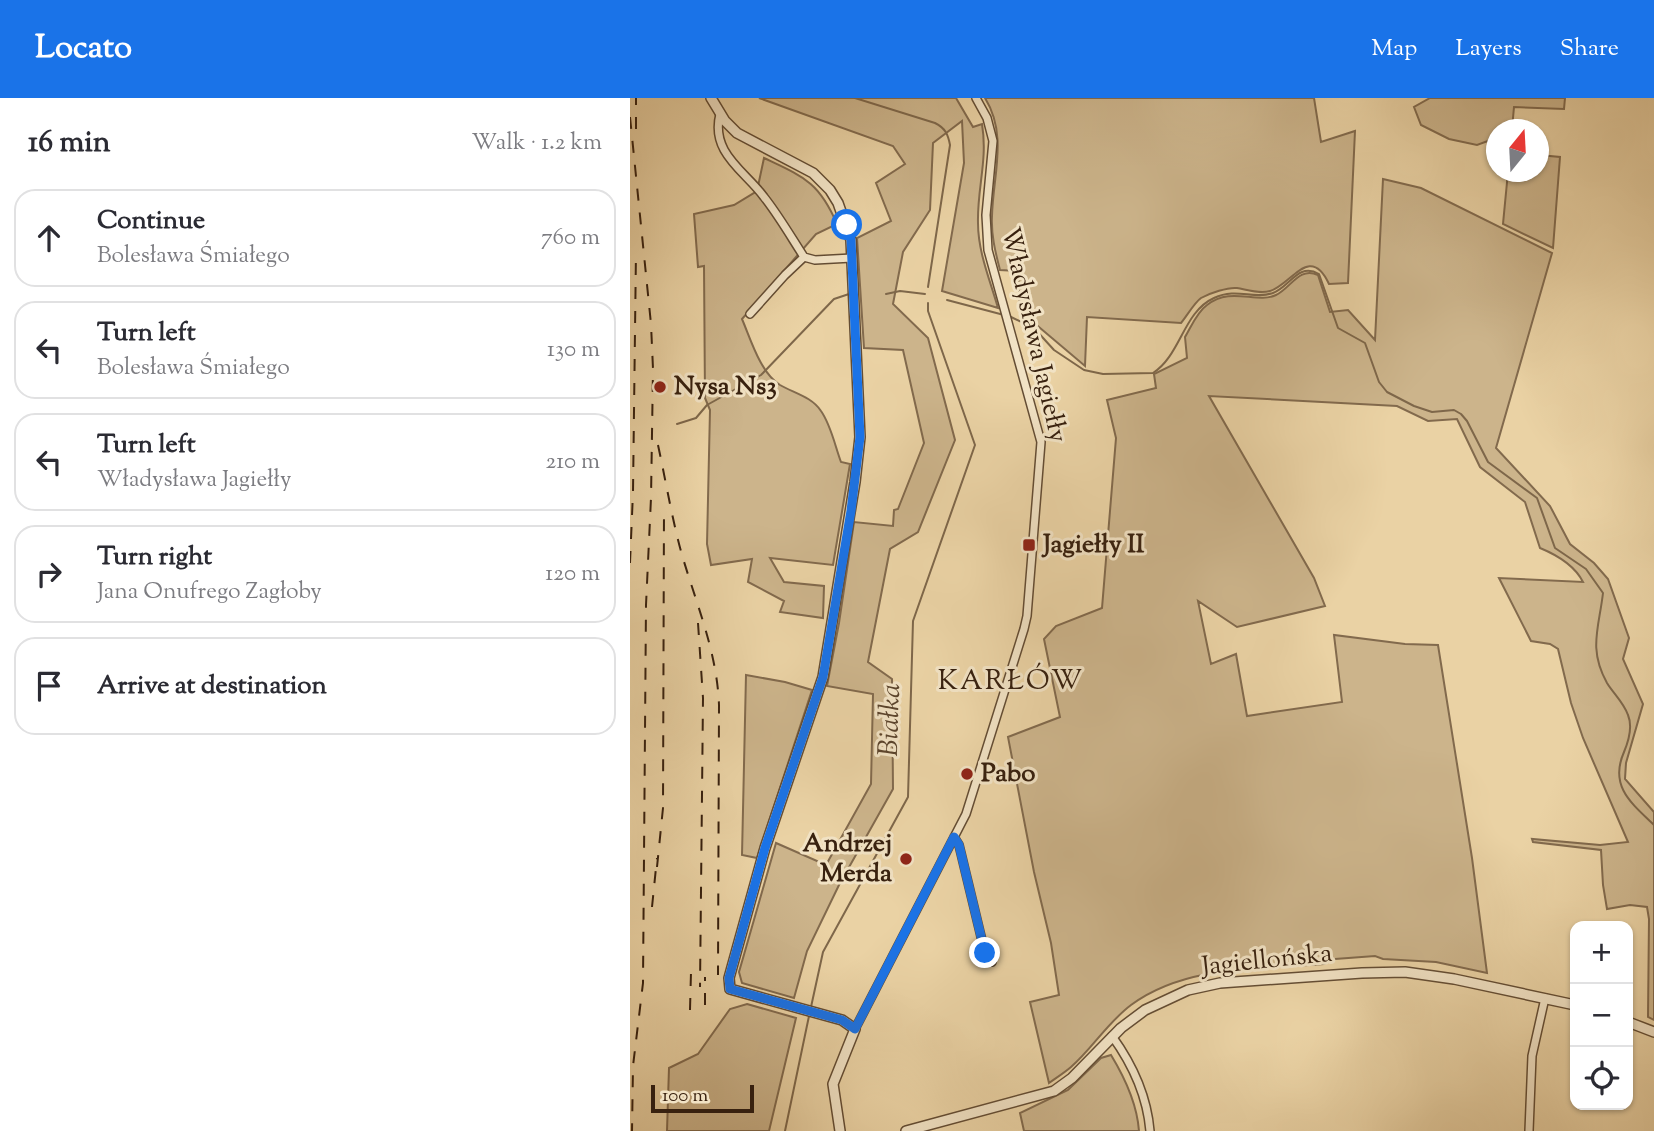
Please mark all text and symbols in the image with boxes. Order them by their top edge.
text: Locato [35,25,132,73]
text: Map [1371,32,1417,66]
text: Layers [1455,32,1522,66]
text: Share [1560,32,1619,66]
north arrow [1486,119,1549,182]
text: 16 min [28,122,111,165]
text: Walk · 1.2 km [472,127,602,160]
text: Continue [97,203,205,240]
route start [831,209,862,240]
icon: ahead [30,219,68,257]
text: 760 m [541,222,600,255]
street label: Władysława Jagiełły [990,224,1076,446]
text: Bolesława Śmiałego [97,240,290,273]
text: Turn left [97,315,196,352]
icon: left [30,331,68,369]
text: 130 m [547,334,600,367]
text: Bolesława Śmiałego [97,352,290,385]
place label: Nysa Ns3 [674,369,777,406]
marker: Nysa Ns3 [652,379,668,395]
text: Turn left [97,427,196,464]
icon: left [30,443,68,481]
text: 210 m [546,446,600,479]
text: Władysława Jagiełły [97,464,292,497]
place label: Jagiełły II [1041,527,1145,564]
marker: Jagiełły II [1021,537,1037,553]
text: Turn right [97,539,212,576]
icon: right [30,555,68,593]
text: 120 m [545,558,600,591]
text: Jana Onufrego Zagłoby [97,576,322,609]
district label: KARŁÓW [938,662,1084,702]
icon: arrive [30,667,68,705]
text: Arrive at destination [97,668,327,705]
water label: Białka [870,683,912,757]
place label: Pabo [981,756,1035,793]
marker: Pabo [959,766,975,782]
place label: Andrzej Merda [803,826,892,893]
marker: Andrzej Merda [898,851,914,867]
map controls [1570,921,1633,1110]
button: + [1570,921,1633,984]
street label: Jagiellońska [1198,936,1334,986]
route end [969,937,1000,968]
button: − [1570,984,1633,1047]
button: locate [1570,1047,1633,1110]
scale bar [651,1082,754,1114]
text: 100 m [662,1083,708,1110]

